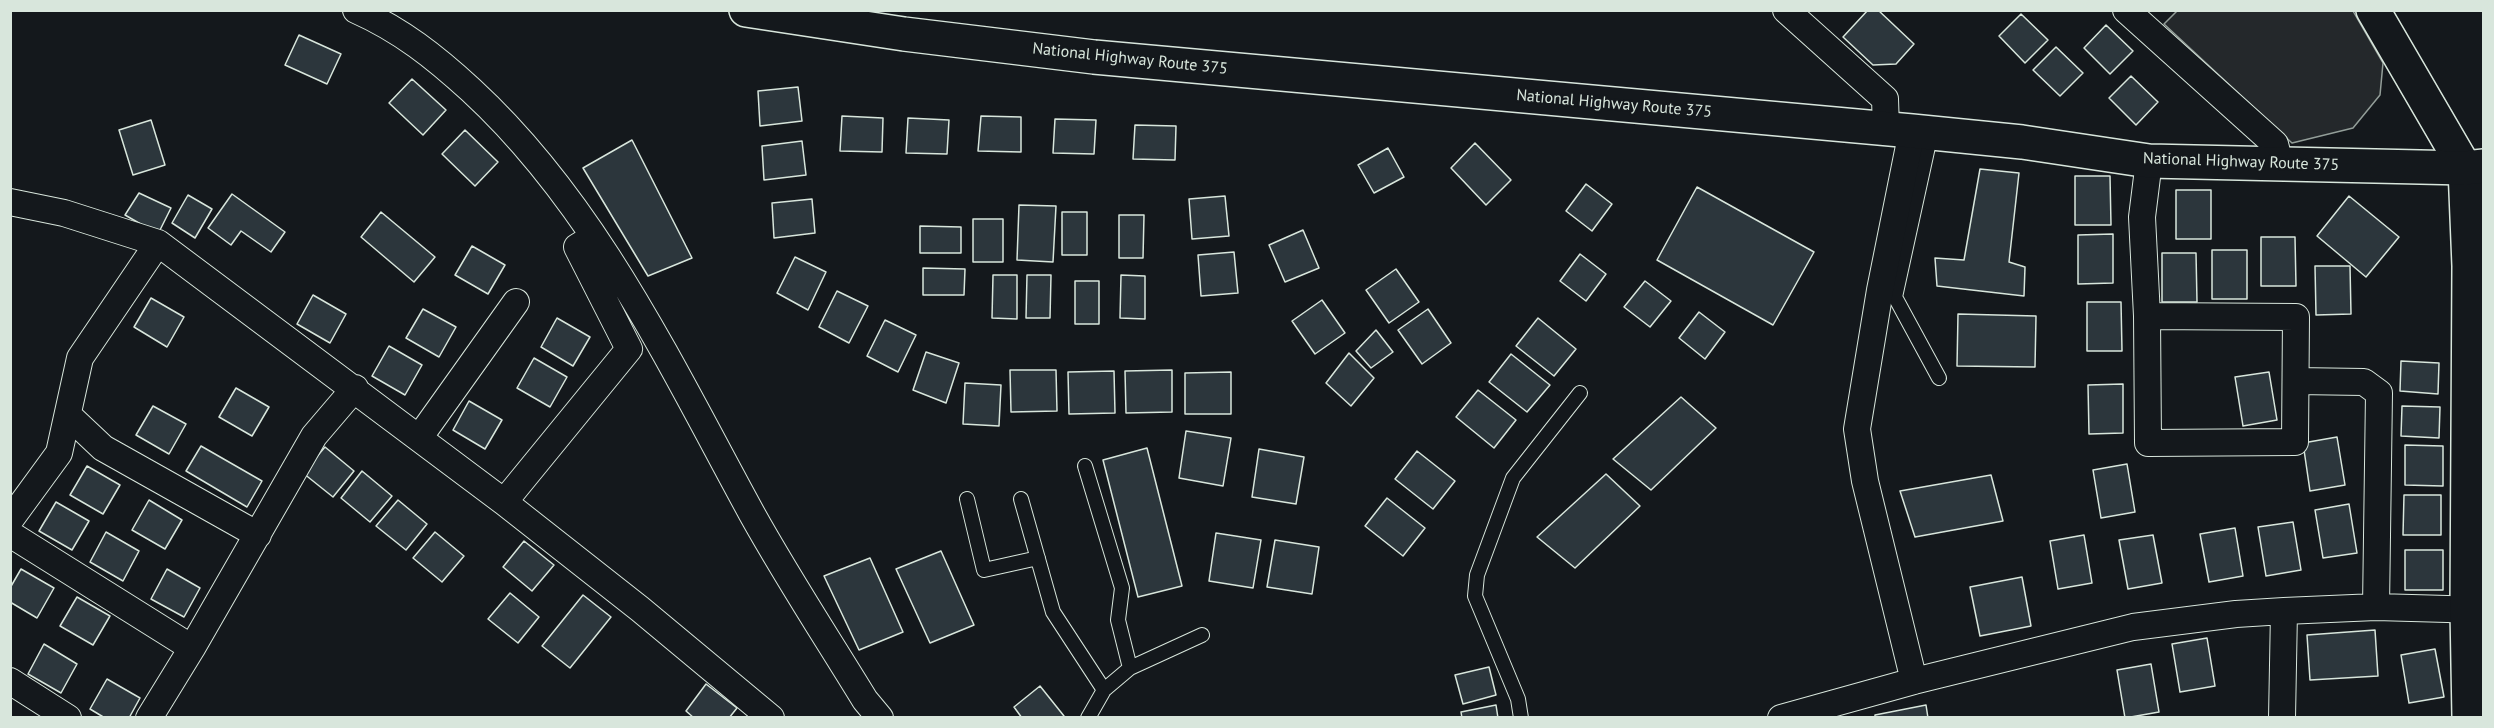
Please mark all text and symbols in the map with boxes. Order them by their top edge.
street label: National Highway Route 375 [1031,39,1229,79]
street label: National Highway Route 375 [1515,86,1713,122]
street label: National Highway Route 375 [2143,149,2339,175]

